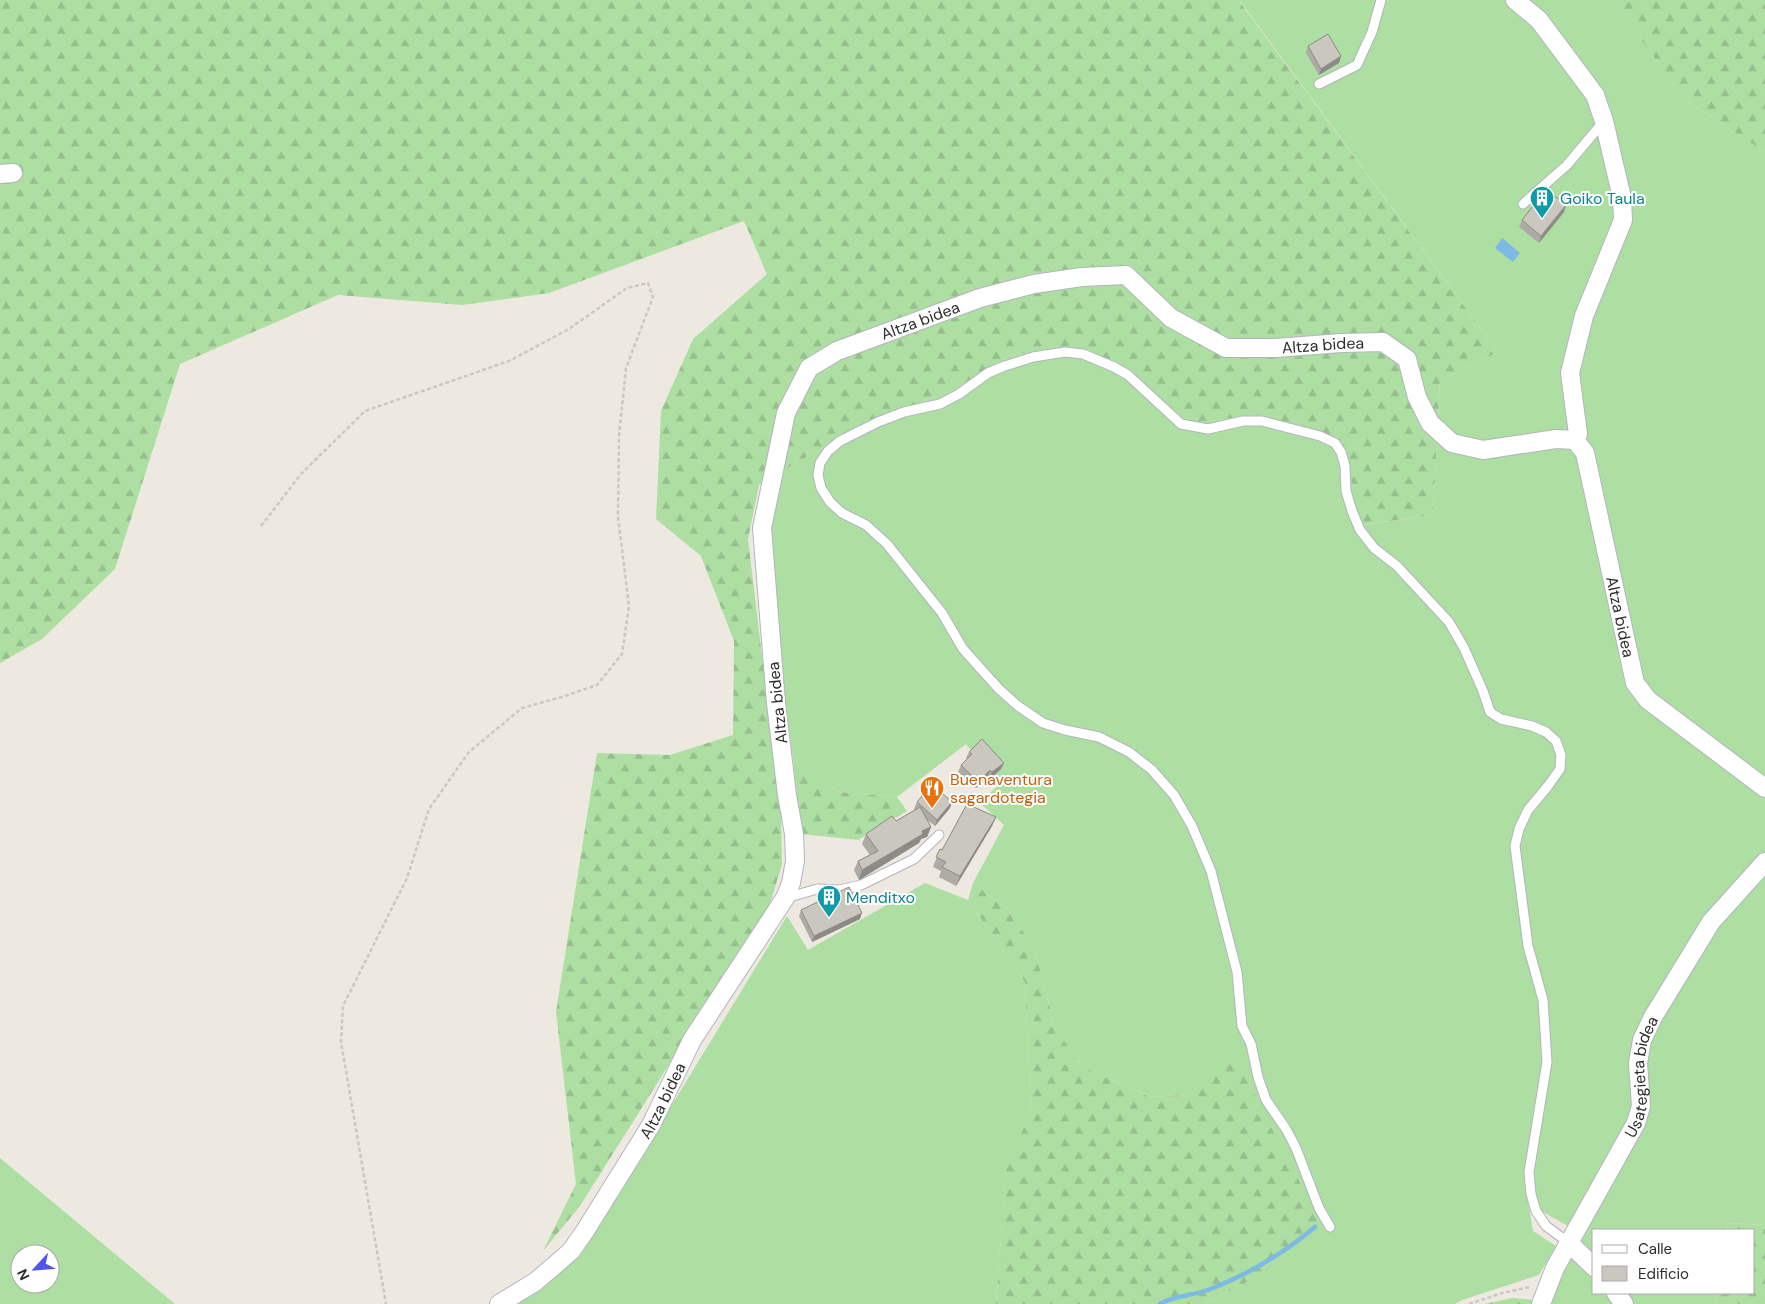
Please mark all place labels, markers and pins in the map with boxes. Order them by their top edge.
building icon: Goiko Taula [1529,185,1555,219]
place label: Goiko Taula [1560,188,1645,209]
place label: Buenaventura sagardotegia [950,769,1052,808]
restaurant icon: Buenaventura sagardotegia [919,775,945,809]
building icon: Menditxo [816,884,842,918]
place label: Menditxo [846,887,915,908]

